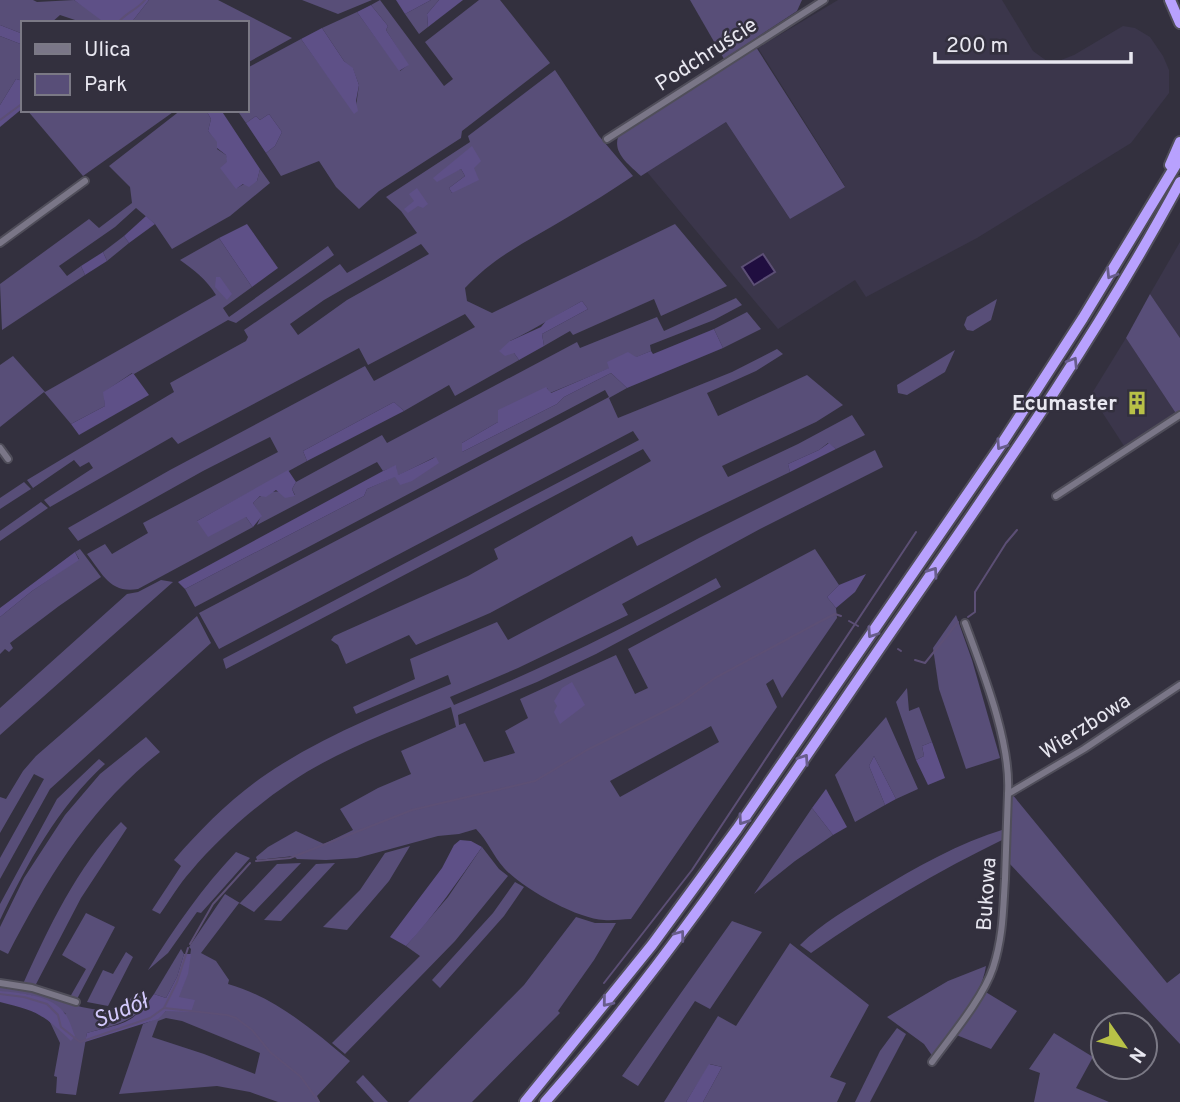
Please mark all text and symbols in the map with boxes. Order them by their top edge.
street label: Podchruście [651,12,763,98]
legend [21,21,248,112]
scale bar [935,21,1131,65]
text: 200 m [946,33,1008,60]
text: Ulica [84,37,131,64]
text: Park [84,72,127,99]
one-way arrow [1106,266,1119,279]
one-way arrow [1064,357,1077,370]
building icon: Ecumaster [1123,389,1151,417]
place label: Ecumaster [1012,391,1117,418]
one-way arrow [996,437,1009,450]
one-way arrow [924,567,937,580]
one-way arrow [868,625,880,638]
street label: Wierzbowa [1035,688,1136,767]
one-way arrow [796,754,809,767]
one-way arrow [739,812,751,825]
street label: Bukowa [971,857,1004,932]
one-way arrow [672,930,685,942]
water label: Sudół [89,988,154,1036]
one-way arrow [603,995,616,1007]
north arrow [1089,1011,1159,1081]
text: N [1123,1042,1150,1067]

